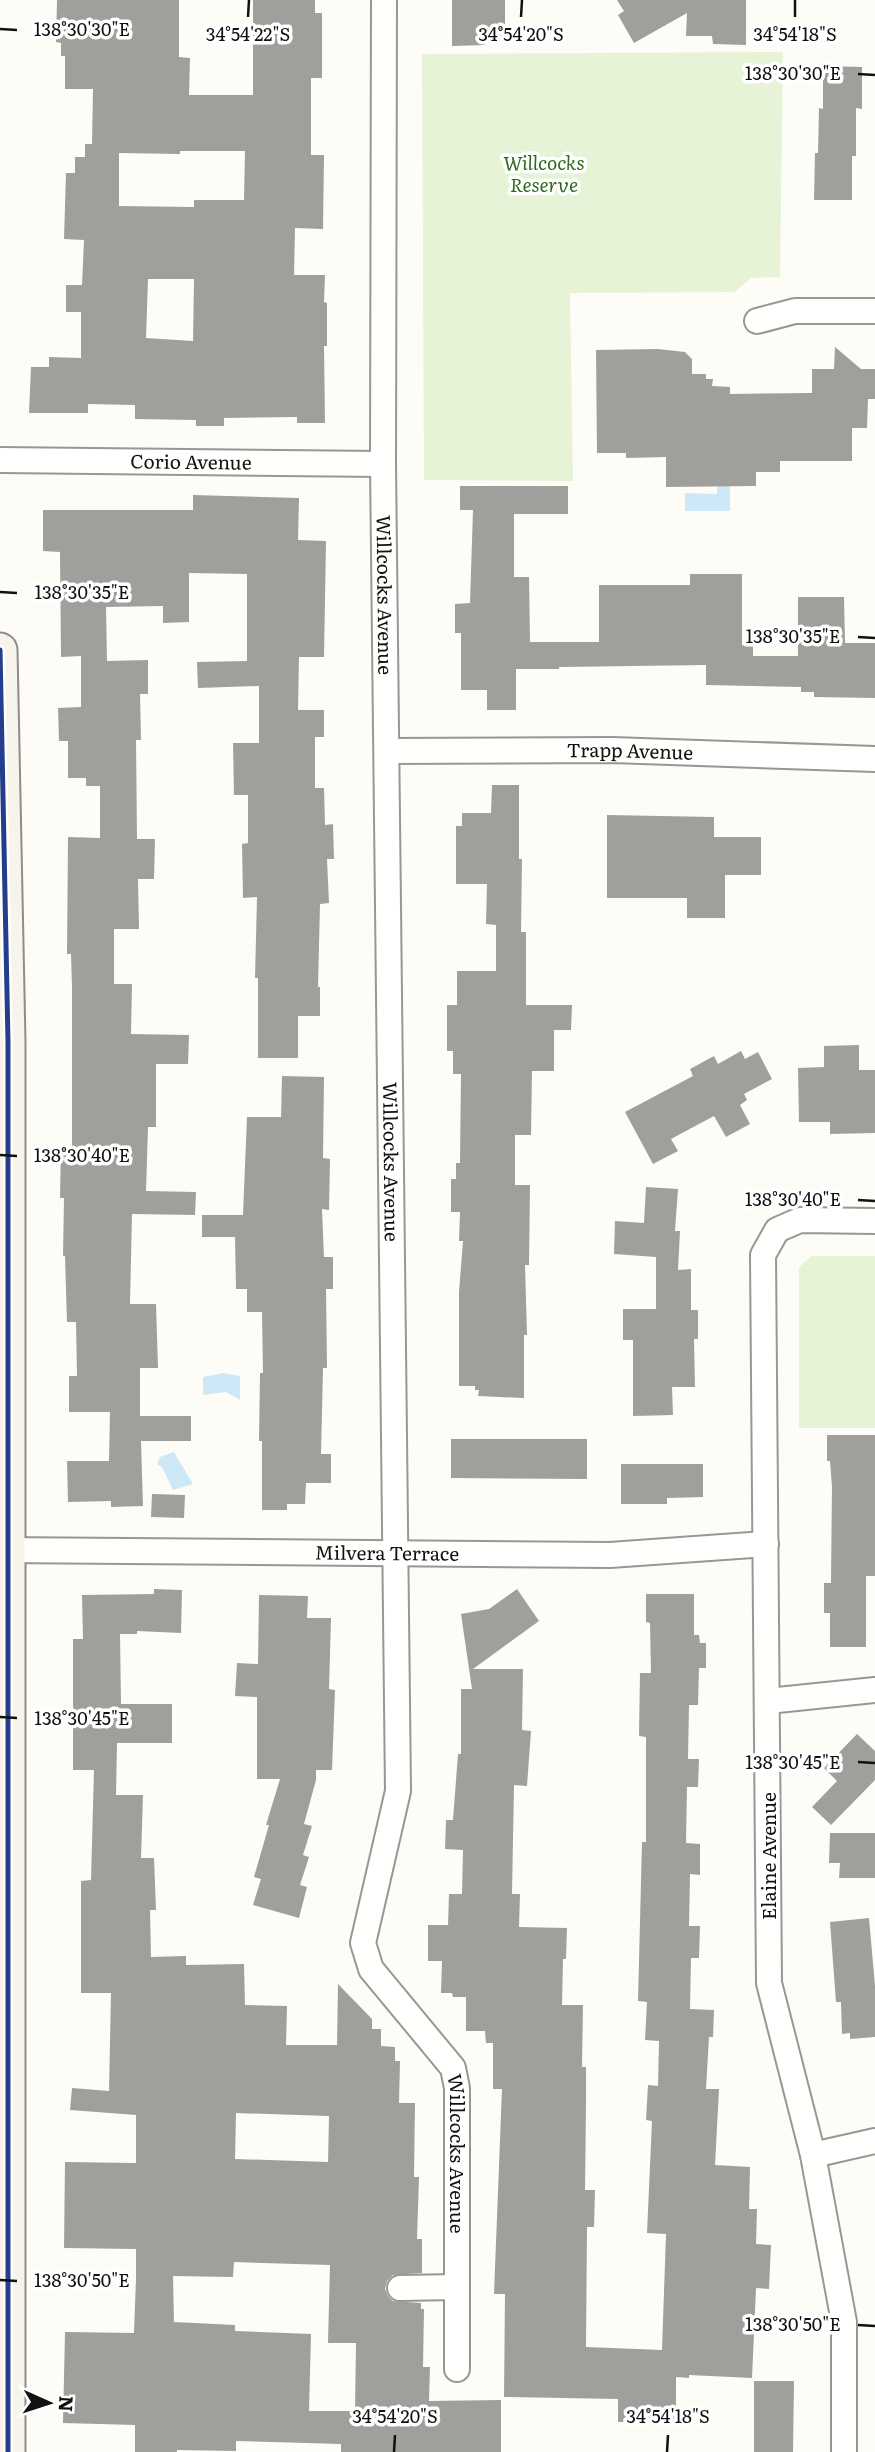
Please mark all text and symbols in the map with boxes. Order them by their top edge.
text: 138°30'30"E [34,15,130,42]
text: 34°54'22"S [206,20,290,47]
text: 34°54'20"S [478,20,564,47]
text: 34°54'18"S [753,20,837,47]
text: 138°30'30"E [745,59,841,86]
park label: Willcocks Reserve [503,148,585,198]
street label: Corio Avenue [130,446,252,476]
street label: Willcocks Avenue [371,515,400,675]
text: 138°30'35"E [35,578,129,605]
text: 138°30'35"E [746,622,840,649]
street label: Trapp Avenue [567,735,694,766]
street label: Willcocks Avenue [377,1082,407,1242]
text: 138°30'40"E [34,1141,130,1168]
text: 138°30'40"E [745,1185,841,1212]
street label: Milvera Terrace [315,1538,459,1567]
text: 138°30'45"E [35,1704,129,1731]
text: 138°30'45"E [746,1748,840,1775]
street label: Elaine Avenue [754,1792,782,1920]
street label: Willcocks Avenue [441,2071,473,2234]
text: 138°30'50"E [34,2266,130,2293]
text: 138°30'50"E [745,2310,841,2337]
north arrow [14,2368,84,2438]
text: N [53,2395,81,2413]
text: 34°54'20"S [352,2402,438,2429]
text: 34°54'18"S [626,2402,710,2429]

